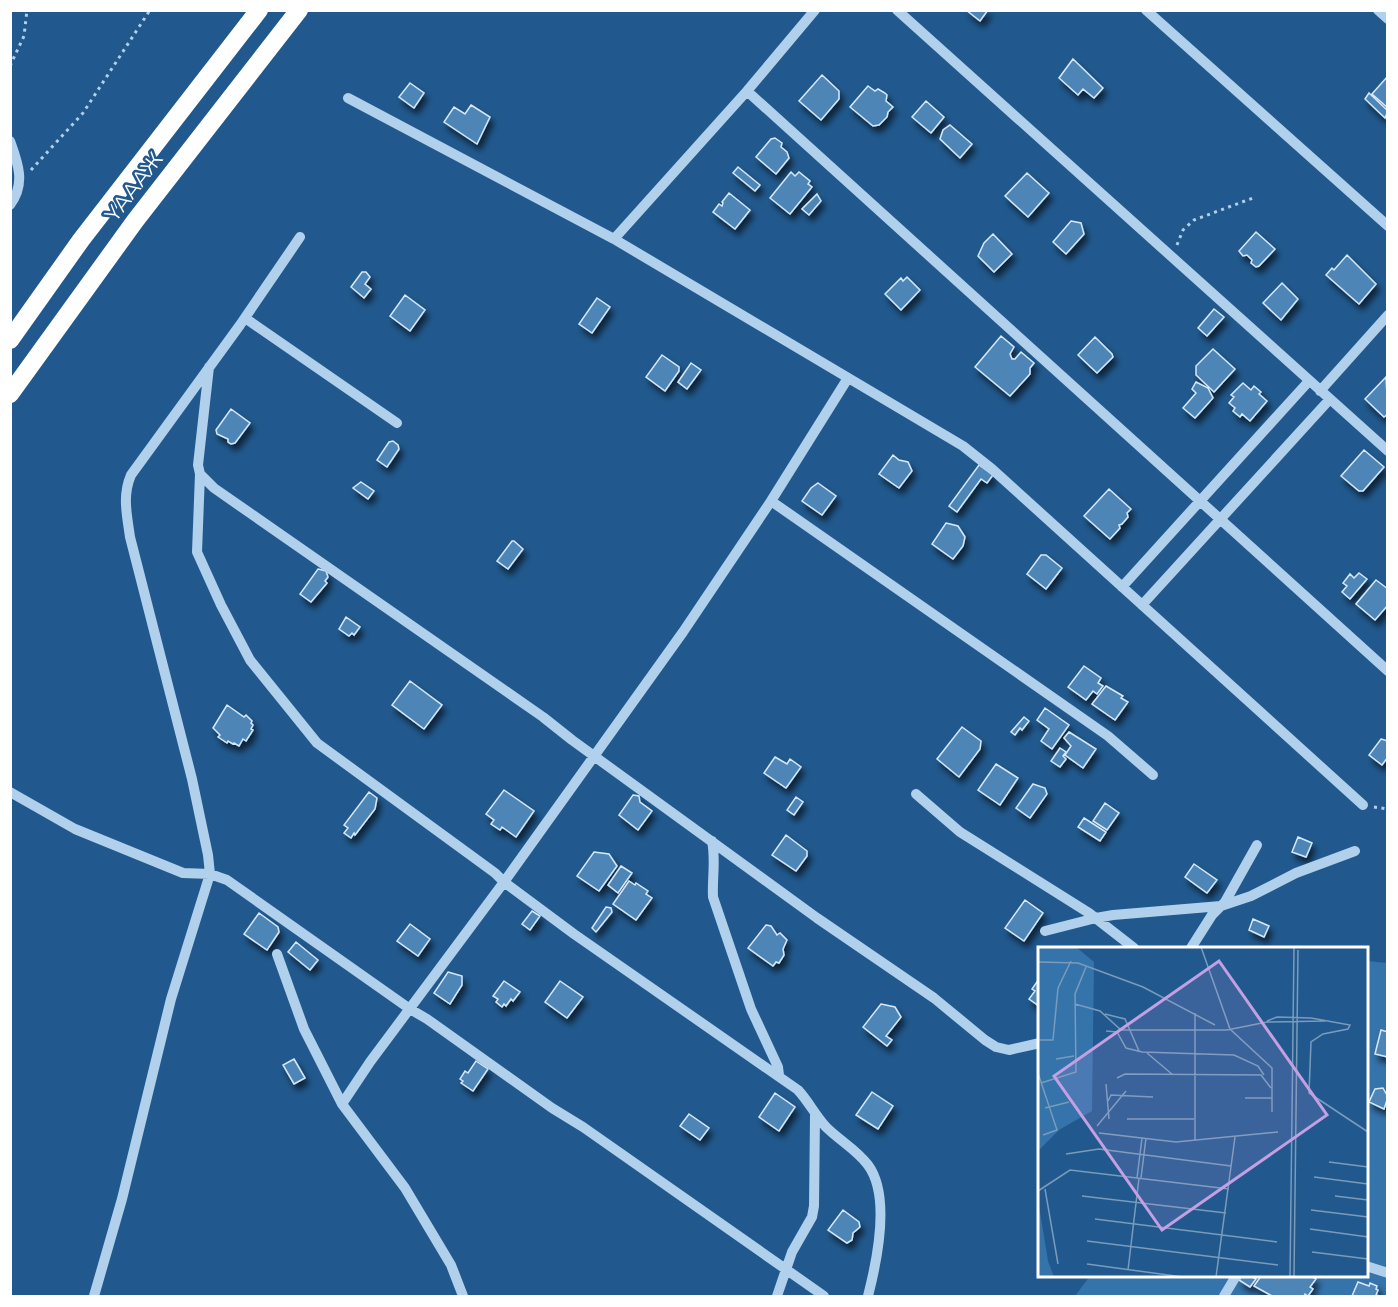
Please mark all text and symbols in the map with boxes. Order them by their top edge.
street label: ҮАААЖ [99,147,168,226]
inset map [1038,947,1368,1277]

